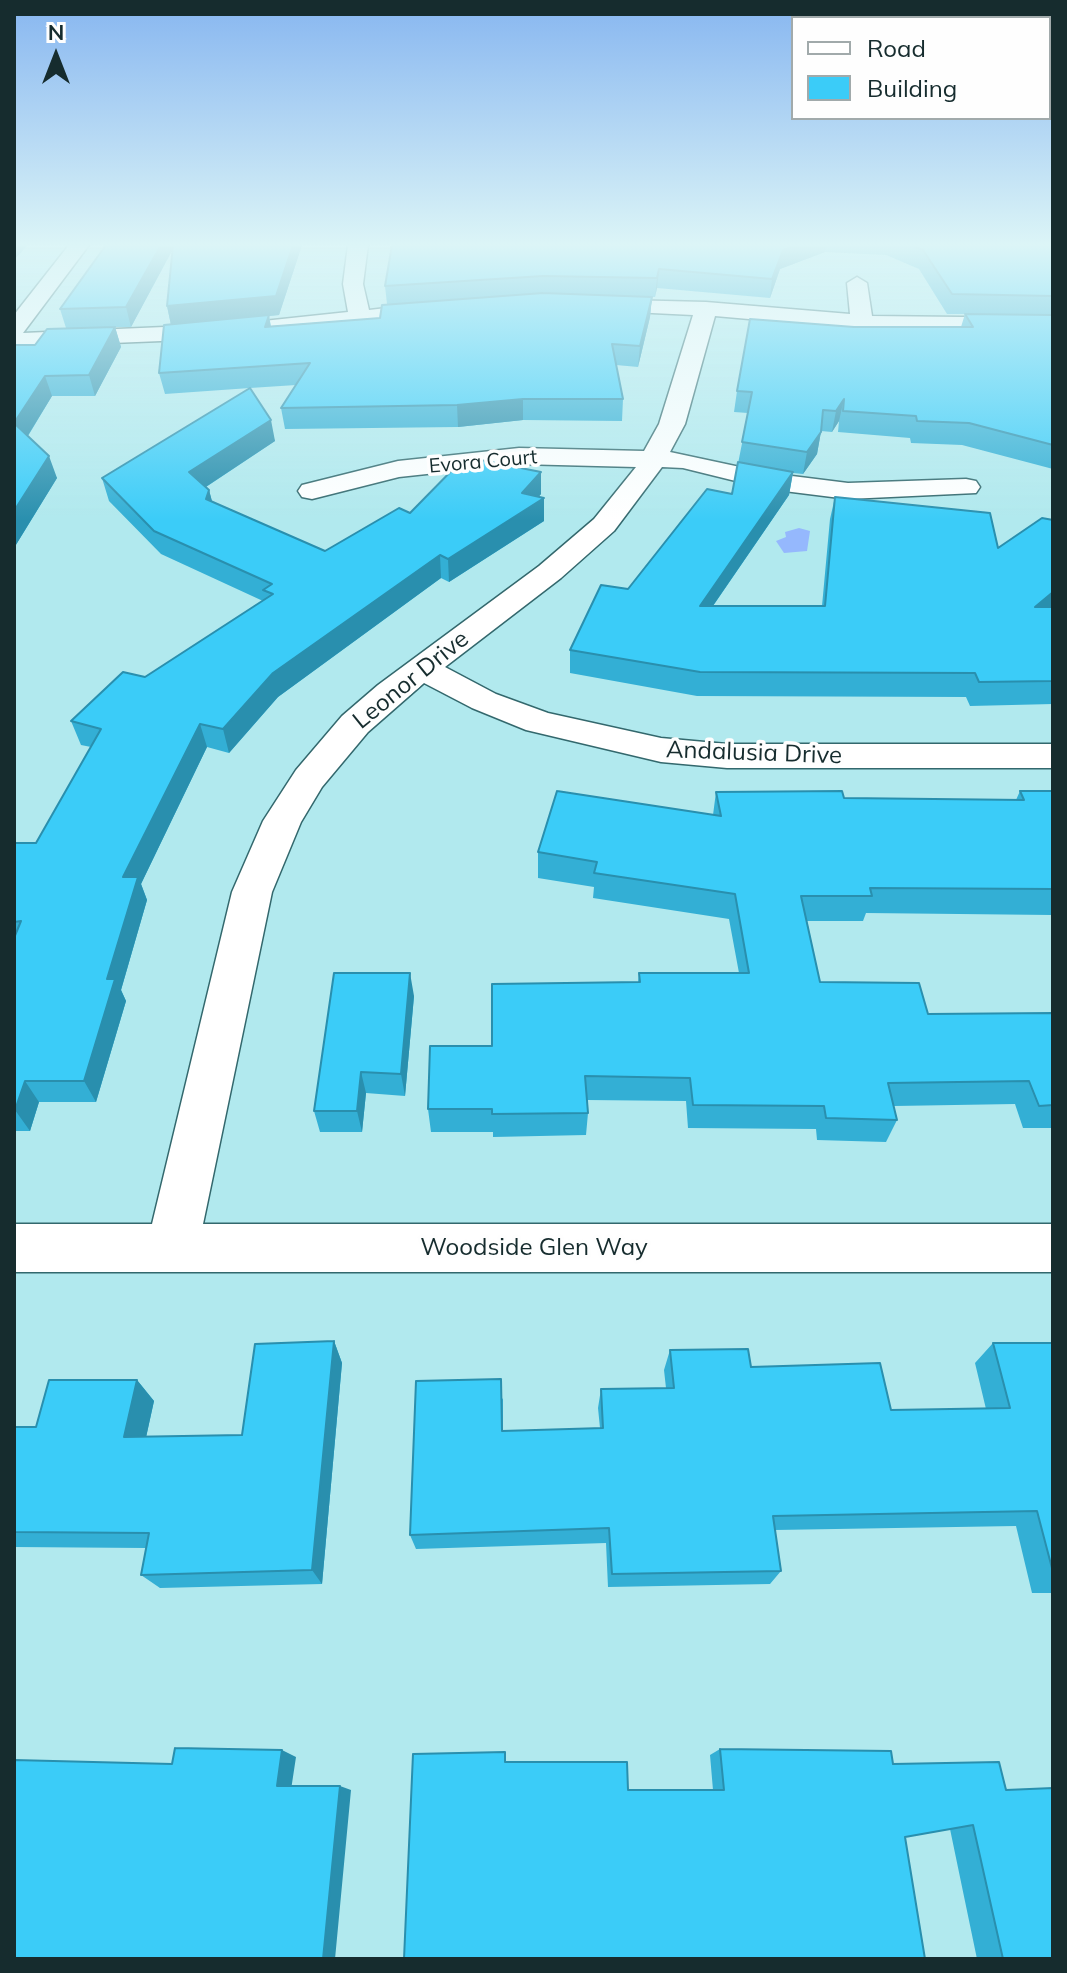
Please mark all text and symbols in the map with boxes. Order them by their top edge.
north arrow [16,16,96,96]
legend [791,16,1051,120]
text: N [48,18,64,46]
text: Road [867,33,926,63]
text: Building [867,73,957,103]
street label: Evora Court [428,445,538,479]
street label: Leonor Drive [347,625,475,735]
street label: Andalusia Drive [665,736,843,770]
street label: Woodside Glen Way [420,1234,648,1262]

